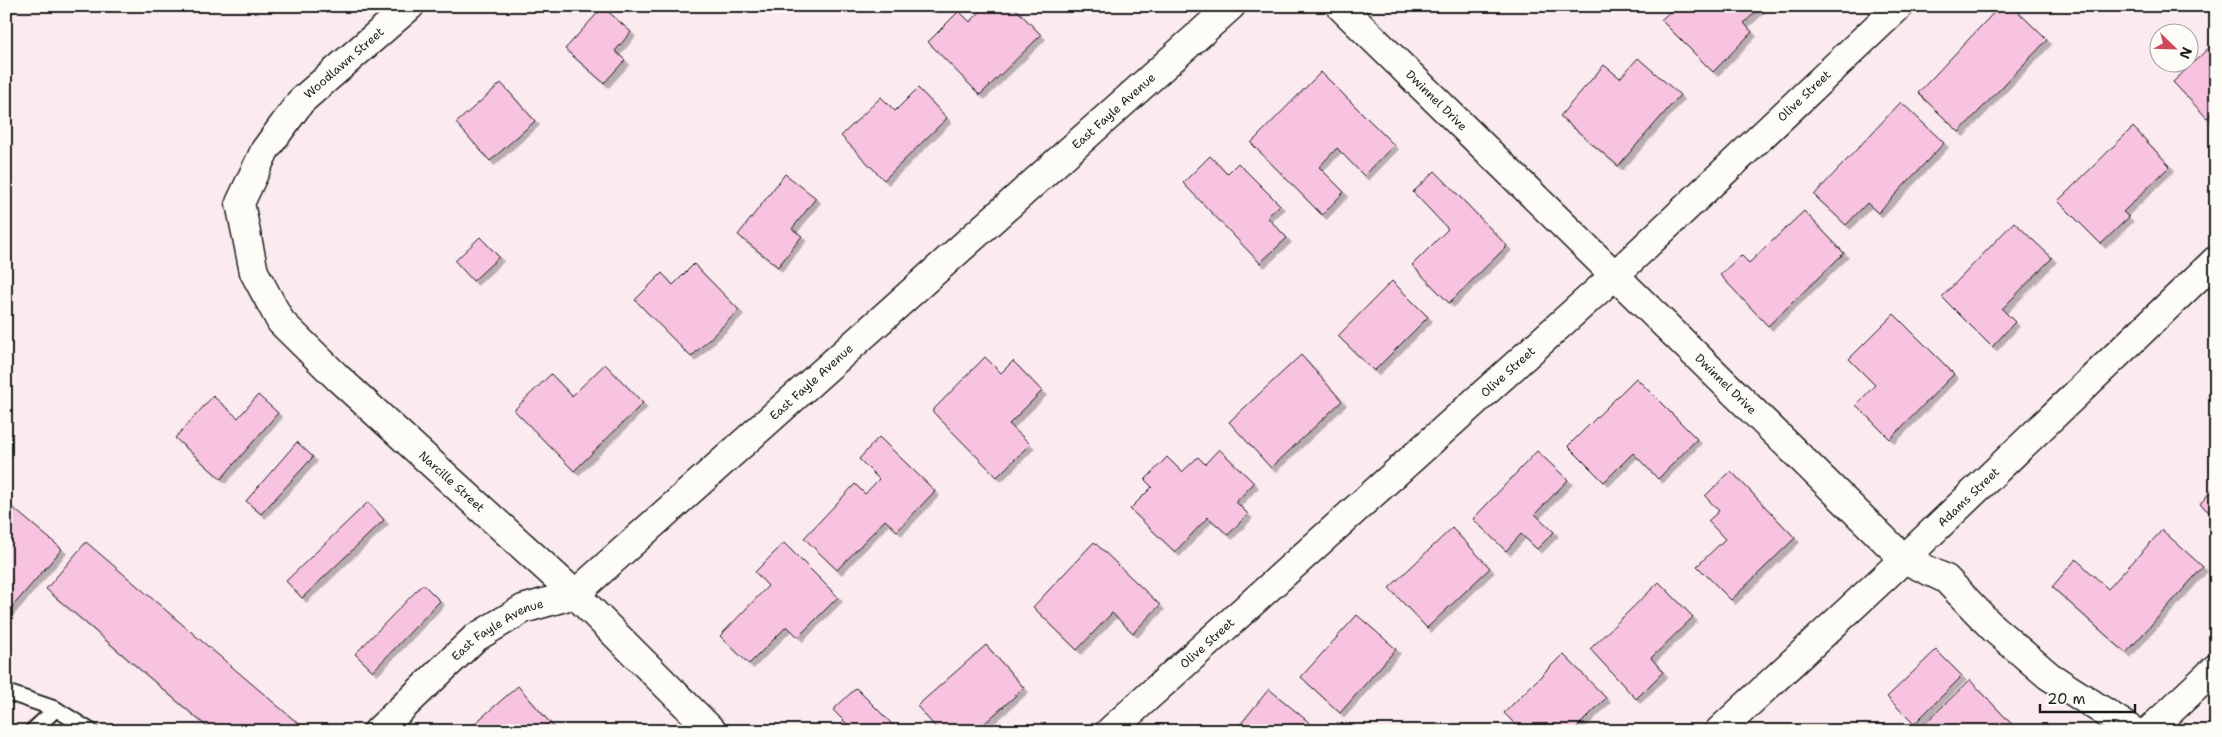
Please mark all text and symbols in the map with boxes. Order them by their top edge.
north arrow [2150,22,2200,72]
street label: Woodlawn Street [301,24,387,102]
text: N [2176,44,2196,62]
street label: Dwinnel Drive [1402,67,1471,134]
street label: Olive Street [1774,67,1834,125]
street label: East Fayle Avenue [1069,69,1159,153]
street label: East Fayle Avenue [766,340,857,424]
street label: Olive Street [1477,343,1539,401]
street label: Dwinnel Drive [1691,350,1760,418]
street label: Narcille Street [415,448,488,516]
street label: Adams Street [1934,464,2003,530]
street label: East Fayle Avenue [448,595,546,664]
street label: Olive Street [1177,614,1238,672]
scale bar [2040,682,2134,714]
text: 20 m [2047,689,2086,709]

